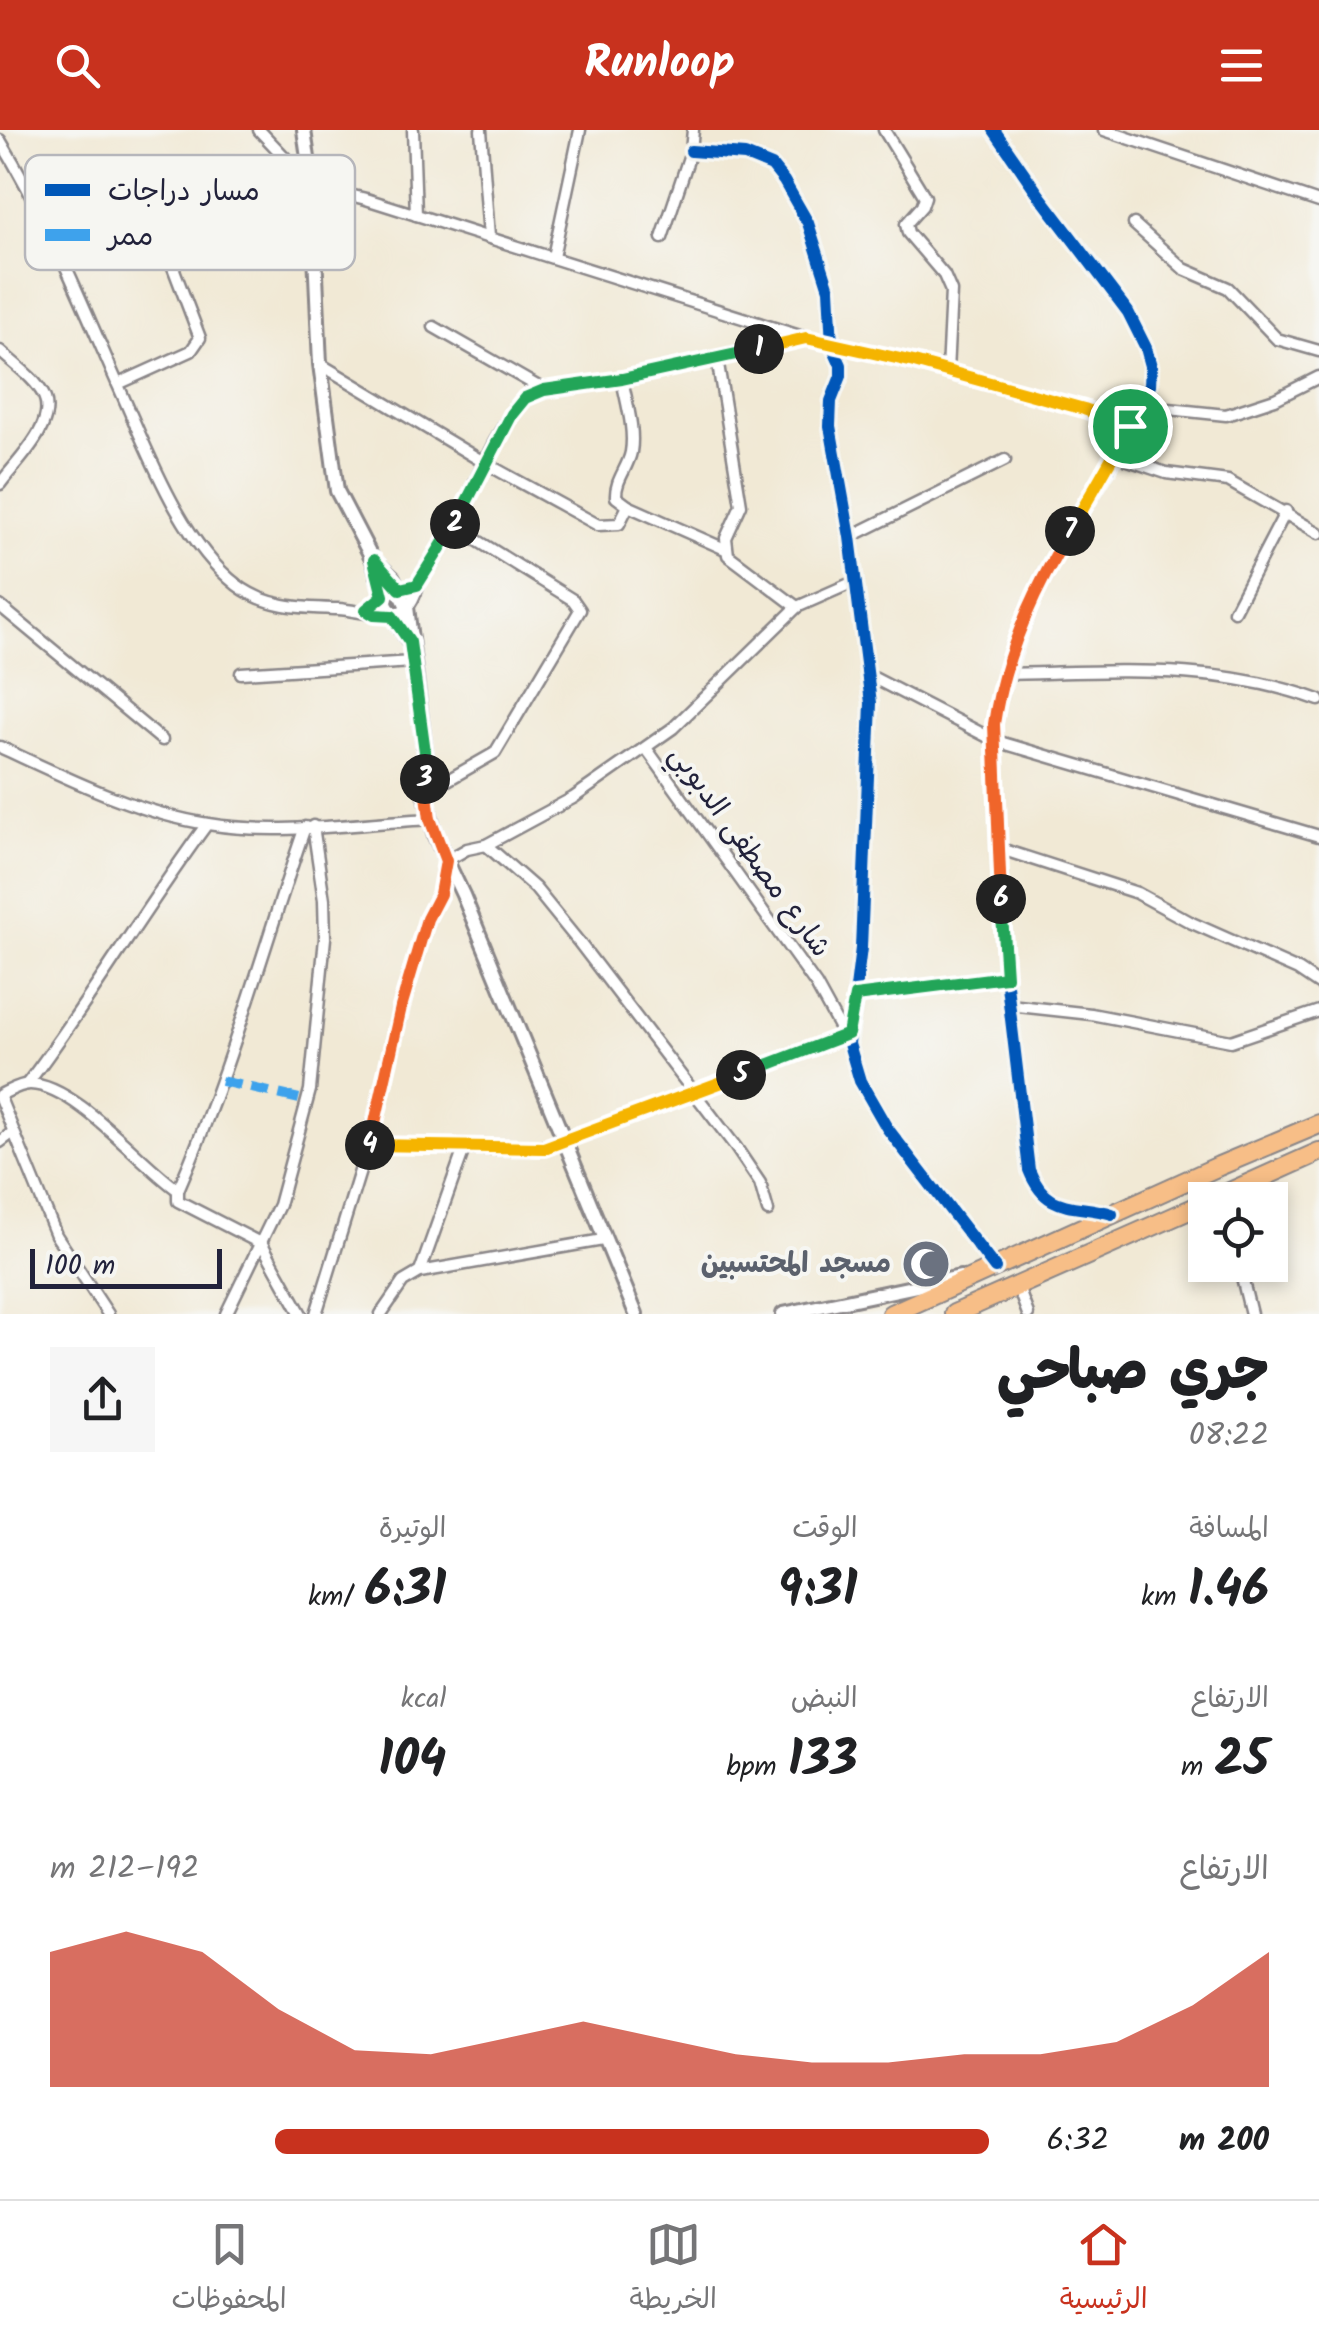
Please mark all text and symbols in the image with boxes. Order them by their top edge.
text: Runloop [584,29,735,101]
icon: search [50,38,105,93]
icon: menu [1214,38,1269,93]
legend [25,155,355,270]
text: مسار دراجات [108,170,260,215]
text: ممر [106,215,153,260]
pin: 1 [734,324,784,374]
text: 1 [755,326,763,371]
pin [1088,384,1173,469]
icon: arrive [1103,399,1158,454]
pin: 2 [430,499,480,549]
text: 2 [447,501,463,546]
pin: 7 [1045,506,1095,556]
text: 7 [1063,508,1077,553]
street label: شارع مصطفى الدبوبي [656,736,842,968]
pin: 3 [400,754,450,804]
text: 3 [417,756,433,801]
pin: 6 [976,874,1026,924]
text: 6 [993,876,1009,921]
pin: 5 [716,1050,766,1100]
text: 5 [734,1052,748,1097]
pin: 4 [345,1120,395,1170]
text: 4 [362,1122,378,1167]
map controls [1188,1182,1288,1282]
button: locate [1188,1182,1288,1282]
mosque icon: مسجد المحتسبين [900,1238,952,1290]
place label: مسجد المحتسبين [701,1242,891,1287]
scale bar [30,1244,222,1288]
text: 100 m [45,1244,115,1289]
text: جري صباحي [997,1330,1269,1417]
button: share [50,1347,155,1452]
text: 08:22 [1189,1411,1269,1462]
text: الوتيرة [379,1507,446,1552]
text: الوقت [792,1507,858,1552]
text: المسافة [1189,1507,1269,1552]
text: 6:31 [364,1552,446,1632]
text: 9:31 [778,1552,858,1632]
text: 1.46 [1188,1552,1269,1632]
text: /km [308,1575,364,1620]
text: km [1141,1575,1188,1620]
text: kcal [401,1677,446,1722]
text: النبض [791,1677,858,1722]
text: الارتفاع [1190,1677,1269,1722]
text: 104 [378,1722,446,1802]
text: 133 [788,1722,858,1802]
text: 25 [1215,1722,1269,1802]
text: bpm [726,1745,788,1790]
text: m [1181,1745,1215,1790]
text: 192–212 m [50,1844,199,1895]
text: الارتفاع [1179,1845,1269,1896]
text: 6:32 [1046,2116,1109,2167]
text: 200 m [1179,2116,1269,2167]
tab: المحفوظات [171,2217,287,2323]
tab: الخريطة [630,2217,717,2323]
tab: الرئيسية [1060,2217,1148,2323]

